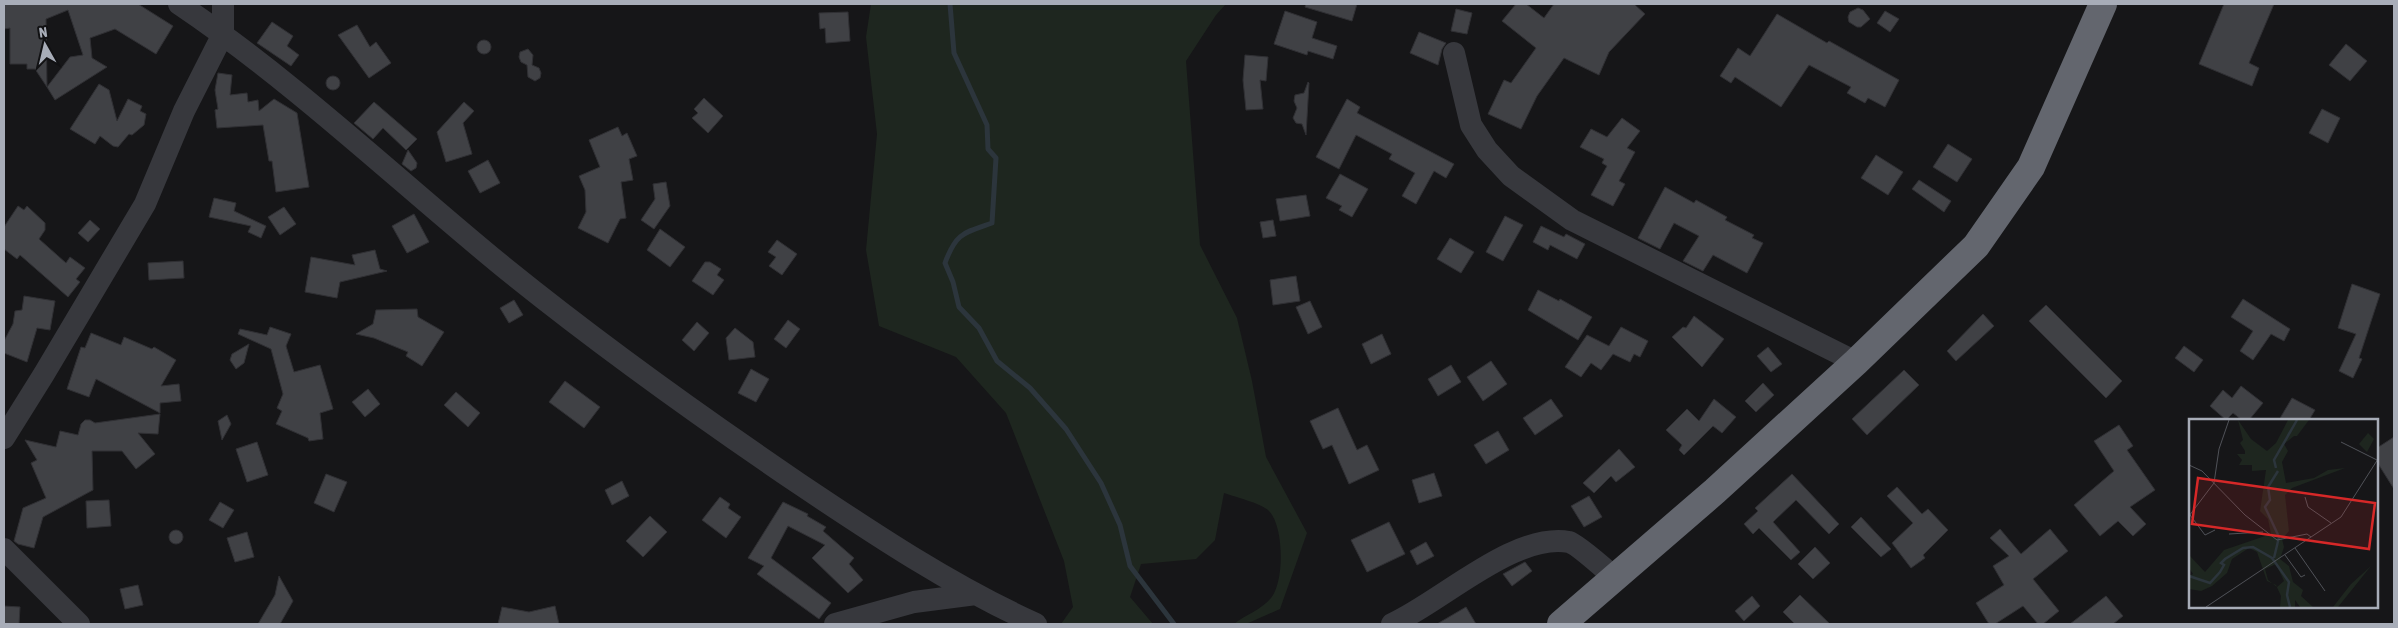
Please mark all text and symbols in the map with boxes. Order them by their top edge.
north arrow [20,20,70,70]
text: N [38,24,48,41]
inset map [2189,419,2378,608]

